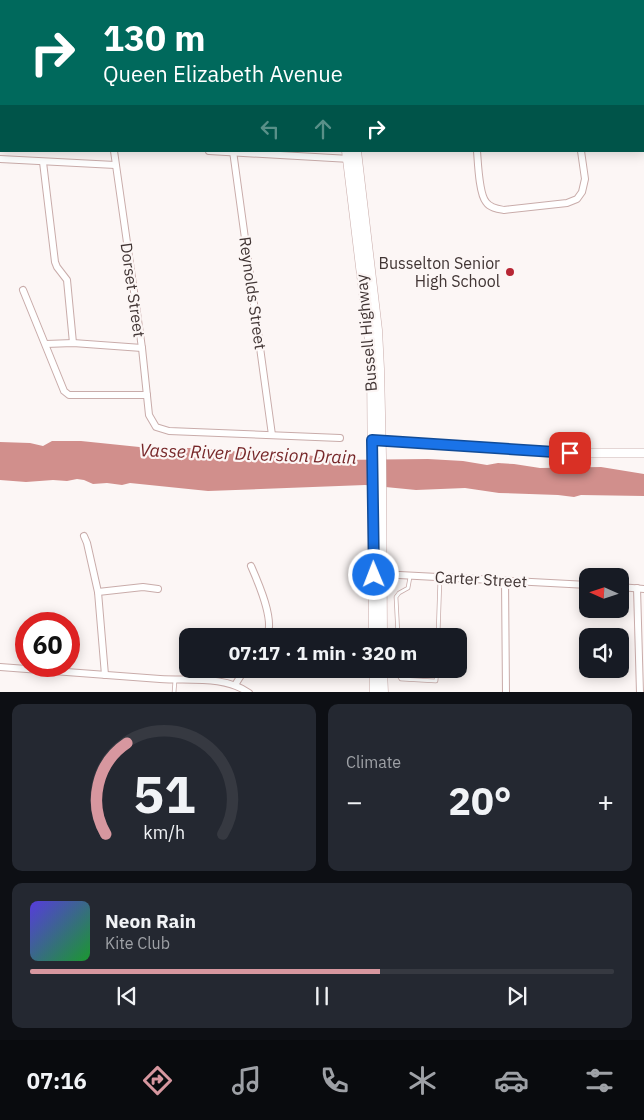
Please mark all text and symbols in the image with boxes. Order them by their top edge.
text: 130 m [103,15,206,61]
icon: right [20,20,85,85]
text: Queen Elizabeth Avenue [103,59,343,88]
icon: left [256,115,284,143]
icon: ahead [309,115,337,143]
icon: right [362,115,390,143]
street label: Reynolds Street [235,235,271,351]
street label: Dorset Street [116,241,150,339]
place label: Busselton Senior High School [379,253,500,291]
marker: Busselton Senior High School [504,266,516,278]
street label: Bussell Highway [351,274,381,392]
pin [549,432,591,474]
water label: Vasse River Diversion Drain [139,438,357,469]
icon: arrive [556,439,584,467]
position arrow [347,548,399,600]
street label: Carter Street [434,567,528,591]
north arrow [579,568,629,618]
map controls [579,568,629,678]
speed limit sign: 60 [15,612,80,677]
button: sound [579,628,629,678]
text: 07:17 · 1 min · 320 m [229,641,417,665]
text: Climate [346,752,401,772]
text: 51 [133,760,195,827]
text: 20° [448,776,512,825]
text: − [346,783,363,820]
text: + [597,783,614,820]
text: km/h [143,821,185,844]
text: Neon Rain [105,909,196,933]
text: Kite Club [105,933,170,953]
icon: previous [113,982,141,1010]
icon: pause [308,982,336,1010]
icon: next [503,982,531,1010]
icon: directions [140,1063,175,1098]
icon: music [229,1063,264,1098]
icon: phone [317,1063,352,1098]
icon: climate [405,1063,440,1098]
icon: car [494,1063,529,1098]
icon: filters [582,1063,617,1098]
text: 07:16 [27,1066,87,1095]

